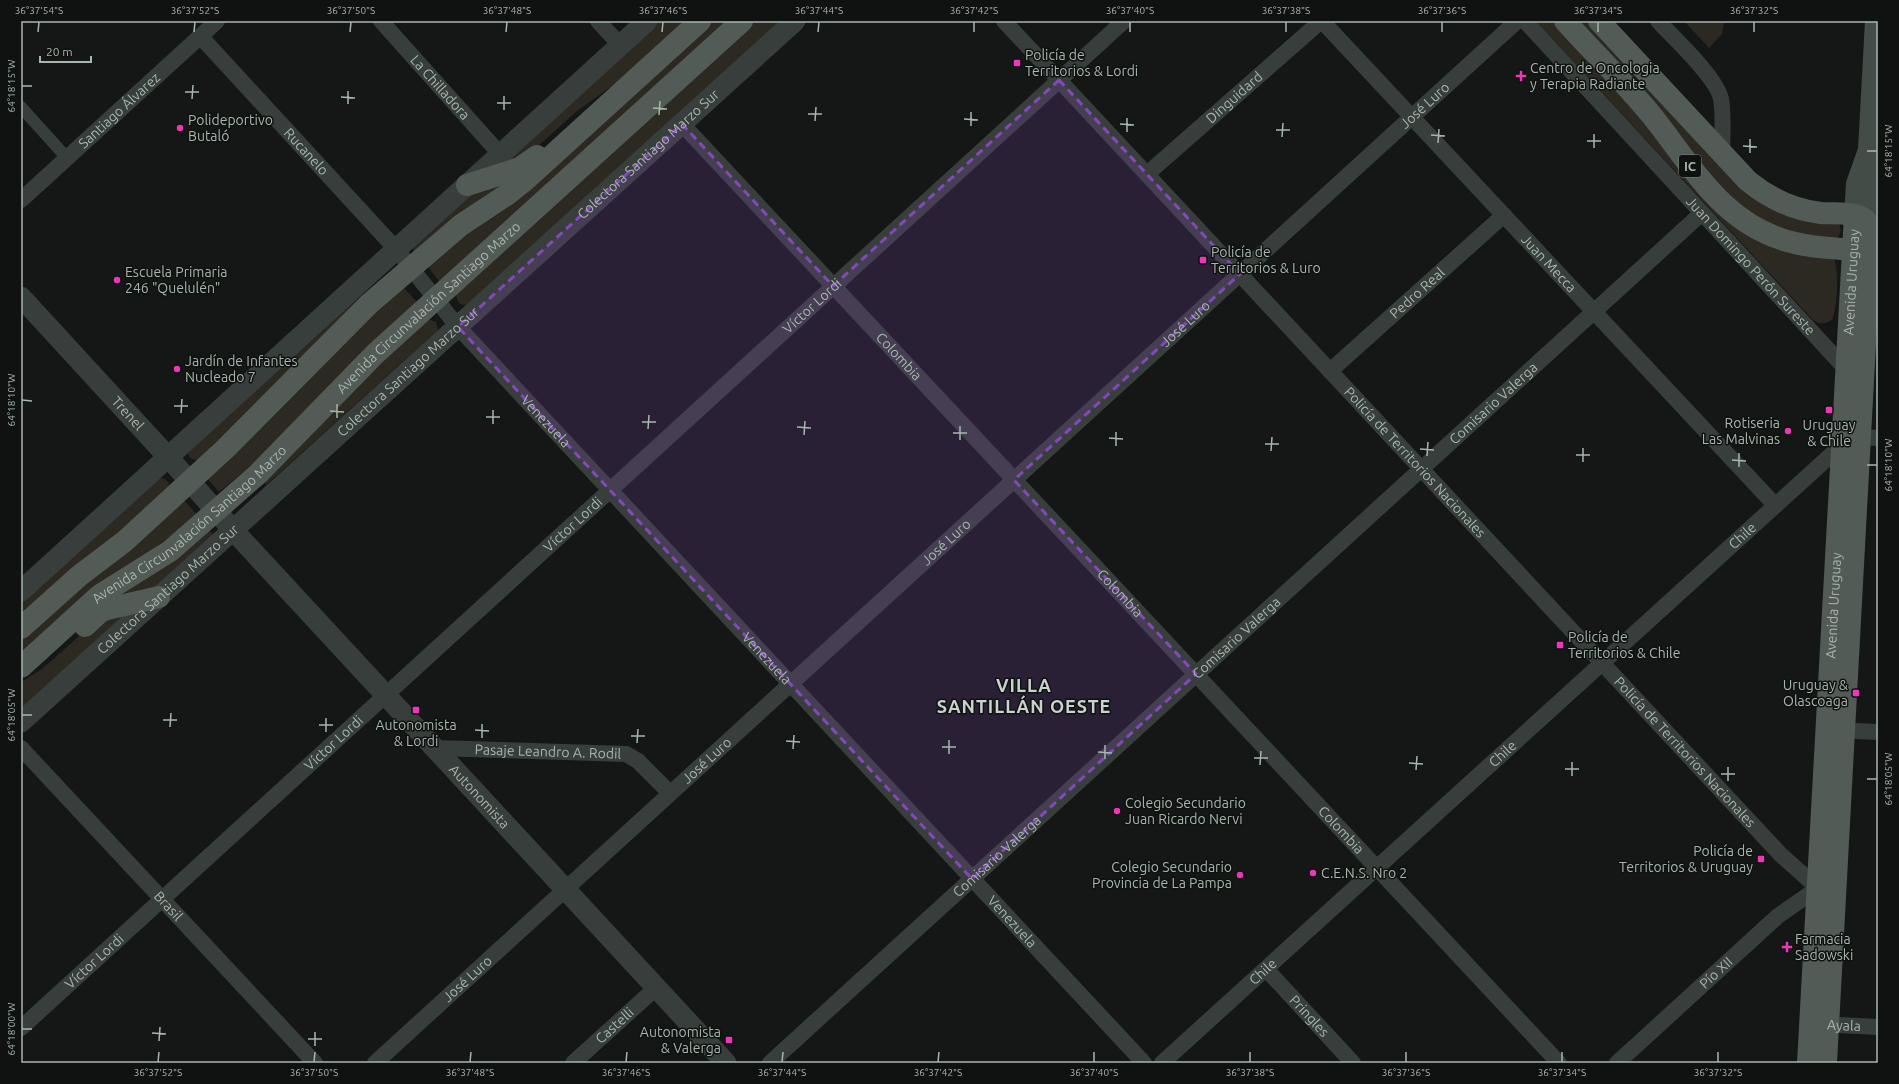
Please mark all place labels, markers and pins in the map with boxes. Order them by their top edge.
place label: Policía de Territorios & Lordi [1025,47,1138,79]
marker: Policía de Territorios & Lordi [1012,58,1022,68]
place label: Centro de Oncologia y Terapia Radiante [1530,60,1660,92]
marker: Centro de Oncologia y Terapia Radiante [1515,70,1527,82]
place label: Polideportivo Butaló [188,112,273,144]
marker: Polideportivo Butaló [175,123,185,133]
place label: Policía de Territorios & Luro [1211,244,1321,276]
marker: Policía de Territorios & Luro [1198,255,1208,265]
place label: Escuela Primaria 246 "Quelulén" [125,264,228,296]
marker: Escuela Primaria 246 "Quelulén" [112,275,122,285]
place label: Jardín de Infantes Nucleado 7 [185,353,298,385]
marker: Jardín de Infantes Nucleado 7 [172,364,182,374]
marker: Uruguay & Chile [1824,405,1834,415]
place label: Rotiseria Las Malvinas [1702,415,1780,447]
place label: Uruguay & Chile [1803,417,1856,449]
marker: Rotiseria Las Malvinas [1783,426,1793,436]
place label: Policía de Territorios & Chile [1568,629,1680,661]
marker: Policía de Territorios & Chile [1555,640,1565,650]
place label: Uruguay & Olascoaga [1783,677,1849,709]
marker: Uruguay & Olascoaga [1851,688,1861,698]
marker: Autonomista & Lordi [411,705,421,715]
place label: Autonomista & Lordi [375,717,457,749]
place label: Colegio Secundario Juan Ricardo Nervi [1125,795,1246,827]
marker: Colegio Secundario Juan Ricardo Nervi [1112,806,1122,816]
place label: Policía de Territorios & Uruguay [1619,843,1753,875]
marker: Policía de Territorios & Uruguay [1756,854,1766,864]
place label: Colegio Secundario Provincia de La Pampa [1092,859,1232,891]
place label: C.E.N.S. Nro 2 [1321,865,1407,881]
marker: C.E.N.S. Nro 2 [1308,868,1318,878]
marker: Colegio Secundario Provincia de La Pampa [1235,870,1245,880]
place label: Farmacia Sadowski [1795,931,1853,963]
marker: Farmacia Sadowski [1782,942,1792,952]
place label: Autonomista & Valerga [640,1024,721,1056]
marker: Autonomista & Valerga [724,1035,734,1045]

